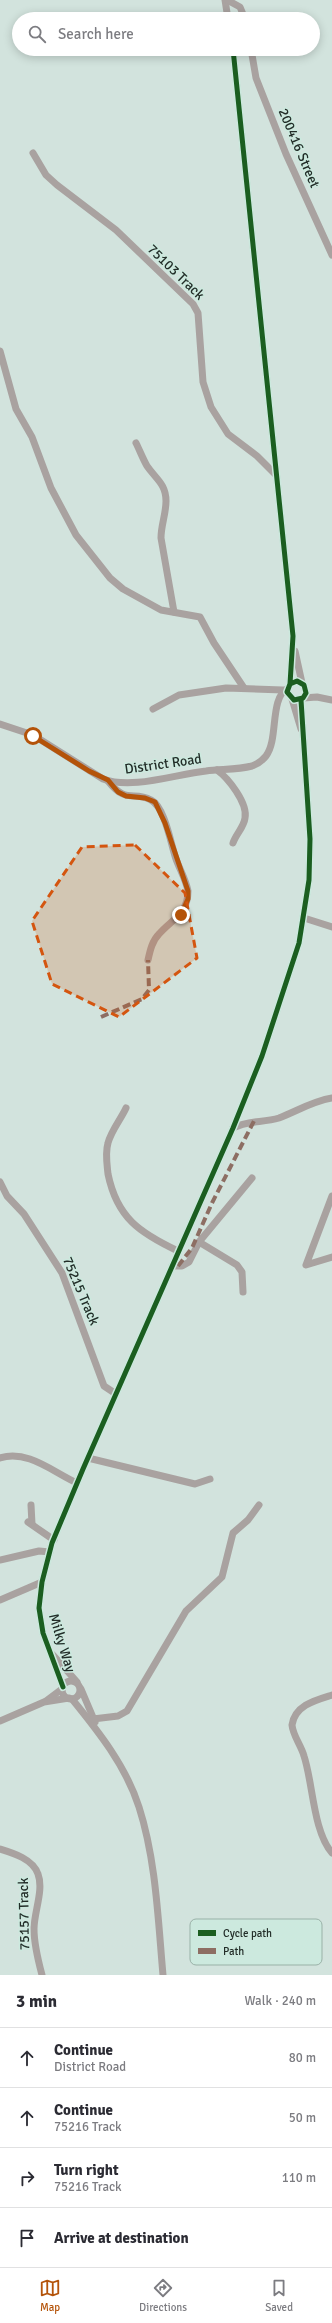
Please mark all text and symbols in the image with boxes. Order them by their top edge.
search box [12,12,320,56]
icon: search [26,23,48,45]
text: Search here [58,25,134,43]
street label: 200416 Street [275,106,323,190]
street label: 75103 Track [144,241,208,303]
route start [24,727,42,745]
street label: District Road [123,750,203,778]
route end [172,906,190,924]
street label: 75215 Track [59,1254,103,1328]
street label: Milky Way [45,1611,79,1675]
street label: 75157 Track [15,1877,33,1951]
legend [190,1919,322,1965]
text: Cycle path [223,1927,272,1940]
text: Path [223,1945,244,1958]
text: 3 min [16,1991,57,2012]
text: Walk · 240 m [245,1993,316,2009]
text: Continue [54,2041,113,2059]
icon: ahead [16,2047,38,2069]
text: 80 m [289,2050,316,2066]
text: District Road [54,2059,126,2075]
text: Continue [54,2101,113,2119]
icon: ahead [16,2107,38,2129]
text: 50 m [289,2110,316,2126]
text: 75216 Track [54,2119,122,2135]
text: Turn right [54,2161,119,2179]
icon: right [16,2167,38,2189]
text: 110 m [282,2170,316,2186]
text: 75216 Track [54,2179,122,2195]
icon: arrive [16,2227,38,2249]
text: Arrive at destination [54,2229,189,2247]
tab: Map [39,2277,61,2314]
tab: Directions [139,2277,187,2314]
tab: Saved [265,2277,293,2314]

